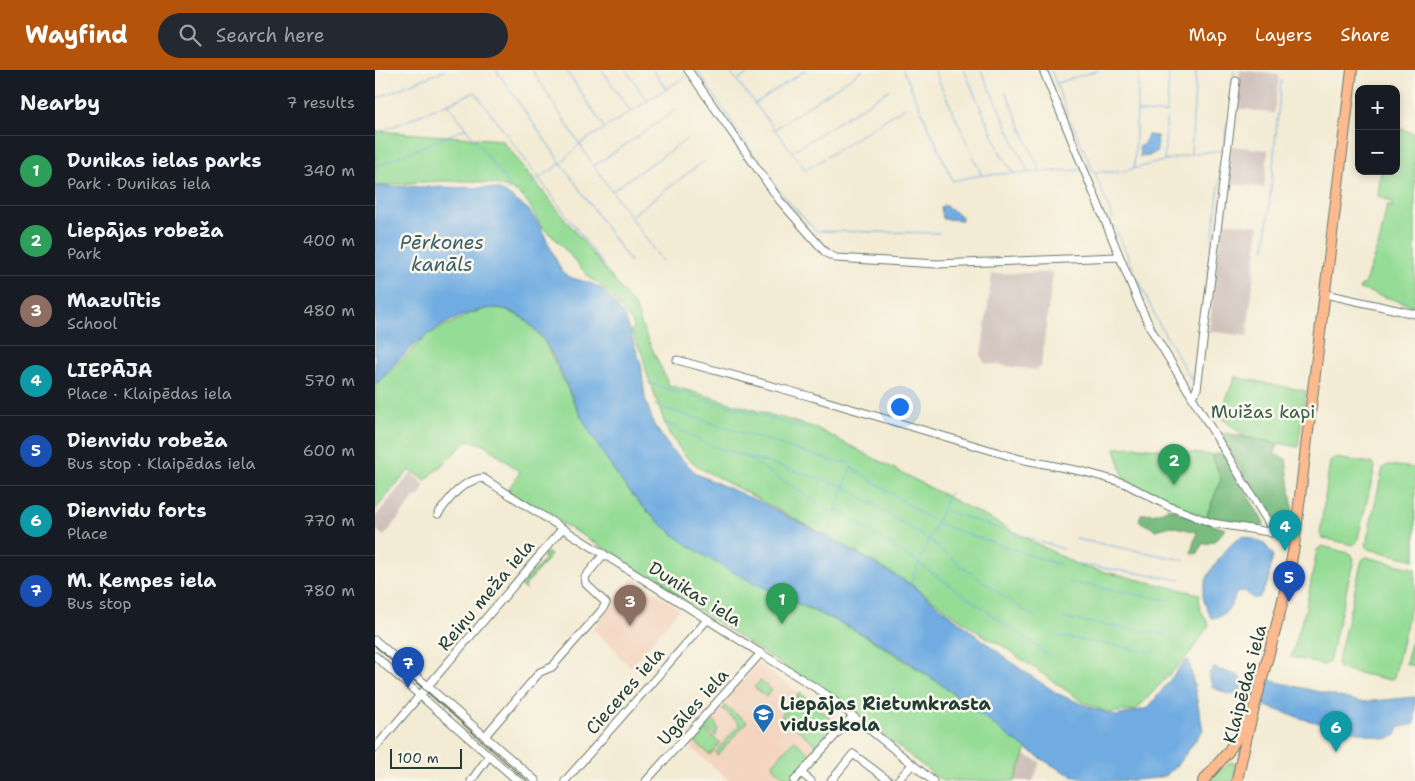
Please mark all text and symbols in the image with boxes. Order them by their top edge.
search box [158,13,508,58]
text: Wayfind [25,19,128,51]
icon: search [176,21,204,49]
text: Search here [216,23,324,48]
text: Map [1189,23,1227,47]
text: Layers [1255,23,1312,47]
text: Share [1340,23,1390,47]
map controls [1355,85,1400,175]
button: + [1355,85,1400,130]
text: Nearby [20,89,100,117]
text: 7 results [286,92,355,113]
button: − [1355,130,1400,175]
text: Dunikas ielas parks [67,148,262,173]
text: 1 [32,160,40,181]
text: 340 m [303,160,355,181]
text: Park · Dunikas iela [67,173,210,194]
text: Liepājas robeža [67,218,224,243]
text: 2 [30,230,42,251]
text: 400 m [302,230,355,251]
water label: Pērkones kanāls [400,230,484,277]
text: Park [67,243,101,264]
text: Mazulītis [67,288,161,313]
text: 3 [30,300,42,321]
text: 480 m [303,300,355,321]
text: School [67,313,117,334]
text: LIEPĀJA [67,358,152,383]
text: 4 [30,370,42,391]
text: 570 m [305,370,355,391]
text: Place · Klaipēdas iela [67,383,232,404]
your location [887,394,913,420]
park label: Muižas kapi [1211,400,1315,424]
text: Dienvidu robeža [67,428,228,453]
text: 5 [31,440,41,461]
text: 600 m [303,440,355,461]
pin: 2 [1158,444,1190,485]
text: Bus stop · Klaipēdas iela [67,453,255,474]
text: Dienvidu forts [67,498,207,523]
text: 6 [30,510,42,531]
text: 770 m [303,510,355,531]
pin: 4 [1269,510,1301,551]
text: Place [67,523,108,544]
street label: Reiņu meža iela [432,534,540,656]
street label: Dunikas iela [644,556,746,632]
pin: 5 [1273,561,1305,602]
text: M. Ķempes iela [67,568,216,593]
text: 7 [30,580,42,601]
text: 780 m [303,580,355,601]
pin: 1 [766,583,798,624]
pin: 3 [614,585,646,626]
text: Bus stop [67,593,132,614]
street label: Klaipēdas iela [1218,622,1272,746]
street label: Cieceres iela [580,642,670,740]
pin: 7 [392,647,424,688]
street label: Ugāles iela [652,663,734,751]
place label: Liepājas Rietumkrasta vidusskola [780,692,992,737]
school or university icon: Liepājas Rietumkrasta vidusskola [752,702,776,733]
pin: 6 [1320,711,1352,752]
scale bar [390,746,463,769]
text: 100 m [397,749,439,767]

